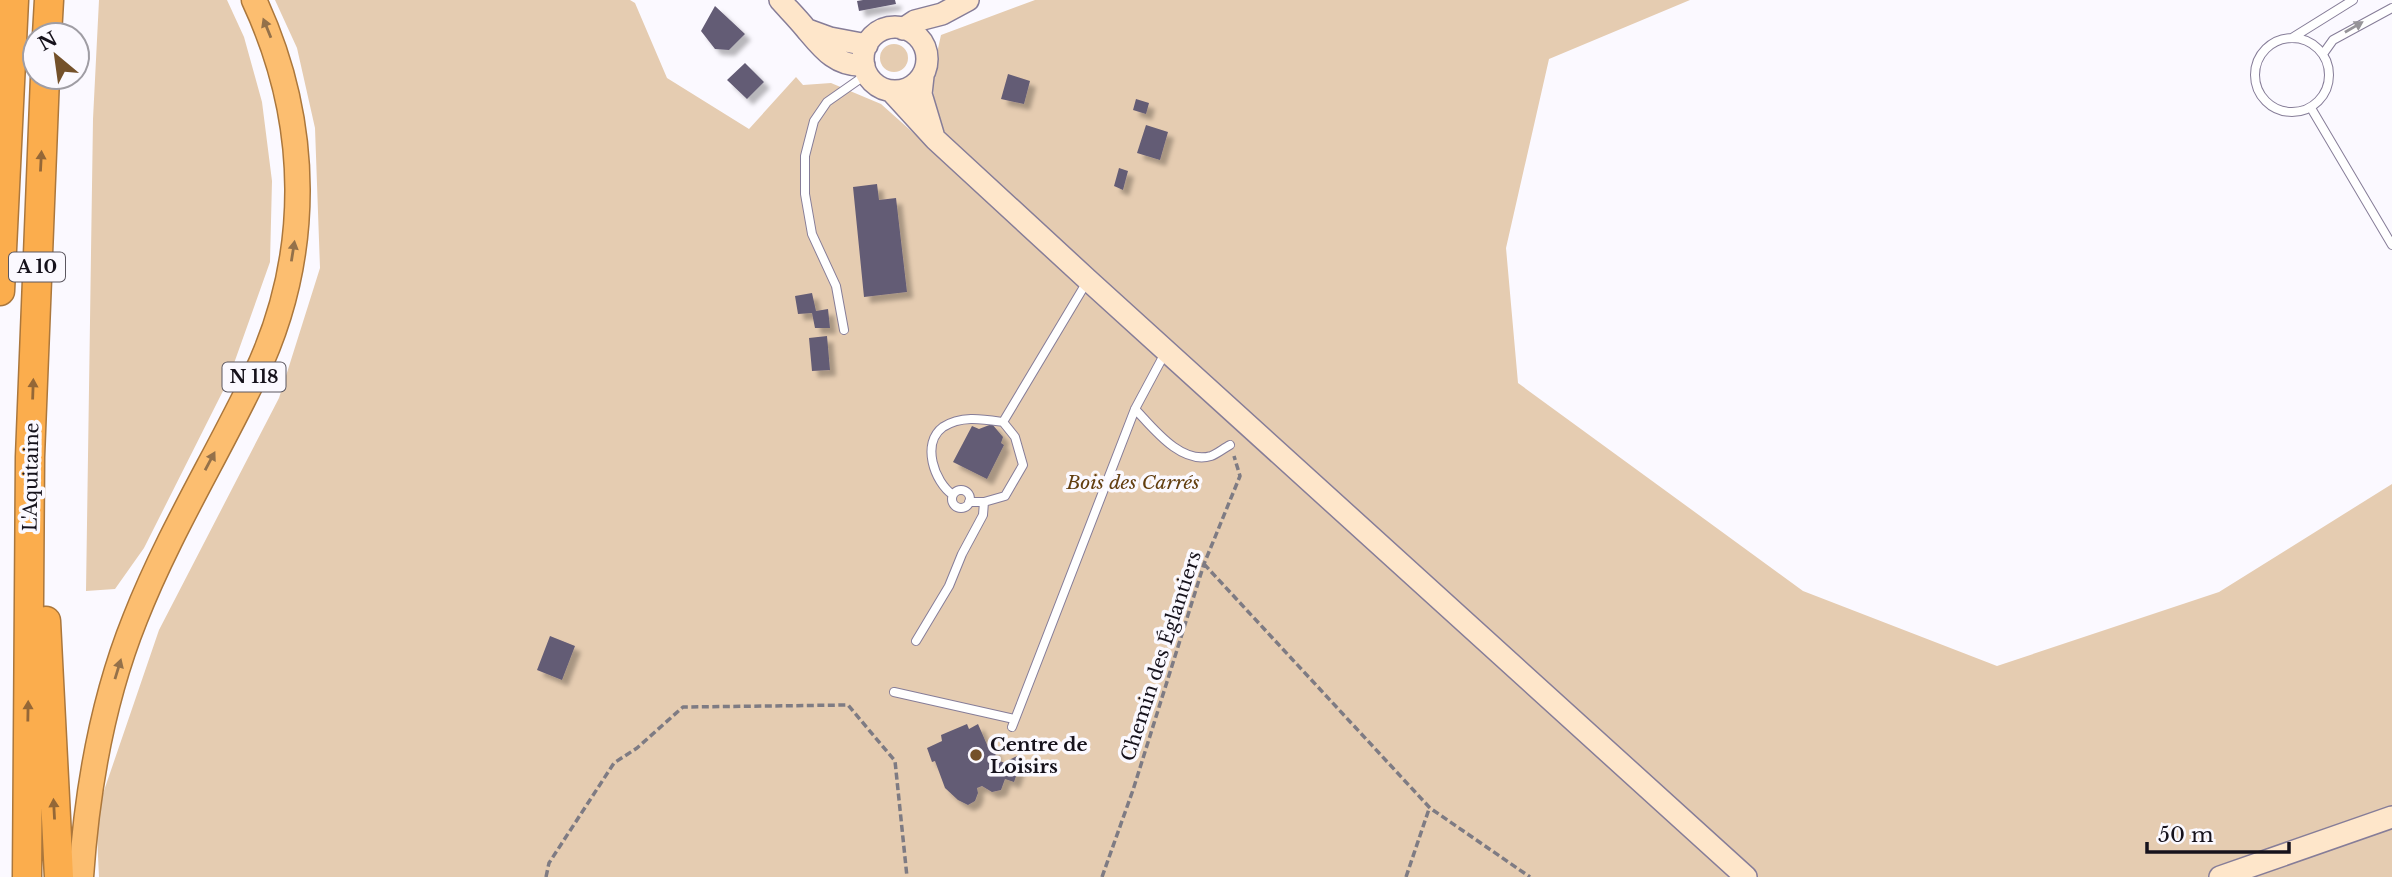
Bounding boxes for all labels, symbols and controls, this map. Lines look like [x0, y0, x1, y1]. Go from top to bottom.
one-way arrow [261, 17, 272, 38]
north arrow [21, 21, 91, 91]
one-way arrow [2345, 21, 2364, 34]
text: N [35, 27, 62, 56]
one-way arrow [36, 150, 47, 172]
one-way arrow [288, 240, 299, 262]
road number: A 10 [9, 253, 65, 282]
road number: N 118 [222, 362, 286, 391]
one-way arrow [27, 377, 38, 399]
street label: L'Aquitaine [19, 422, 43, 532]
one-way arrow [204, 451, 215, 471]
park label: Bois des Carrés [1065, 471, 1200, 494]
street label: Chemin des Églantiers [1116, 548, 1206, 764]
one-way arrow [114, 658, 124, 679]
one-way arrow [22, 700, 33, 722]
place label: Centre de Loisirs [990, 733, 1088, 778]
marker: Centre de Loisirs [968, 747, 984, 763]
one-way arrow [48, 798, 59, 820]
scale bar [2147, 810, 2289, 854]
text: 50 m [2158, 822, 2214, 848]

